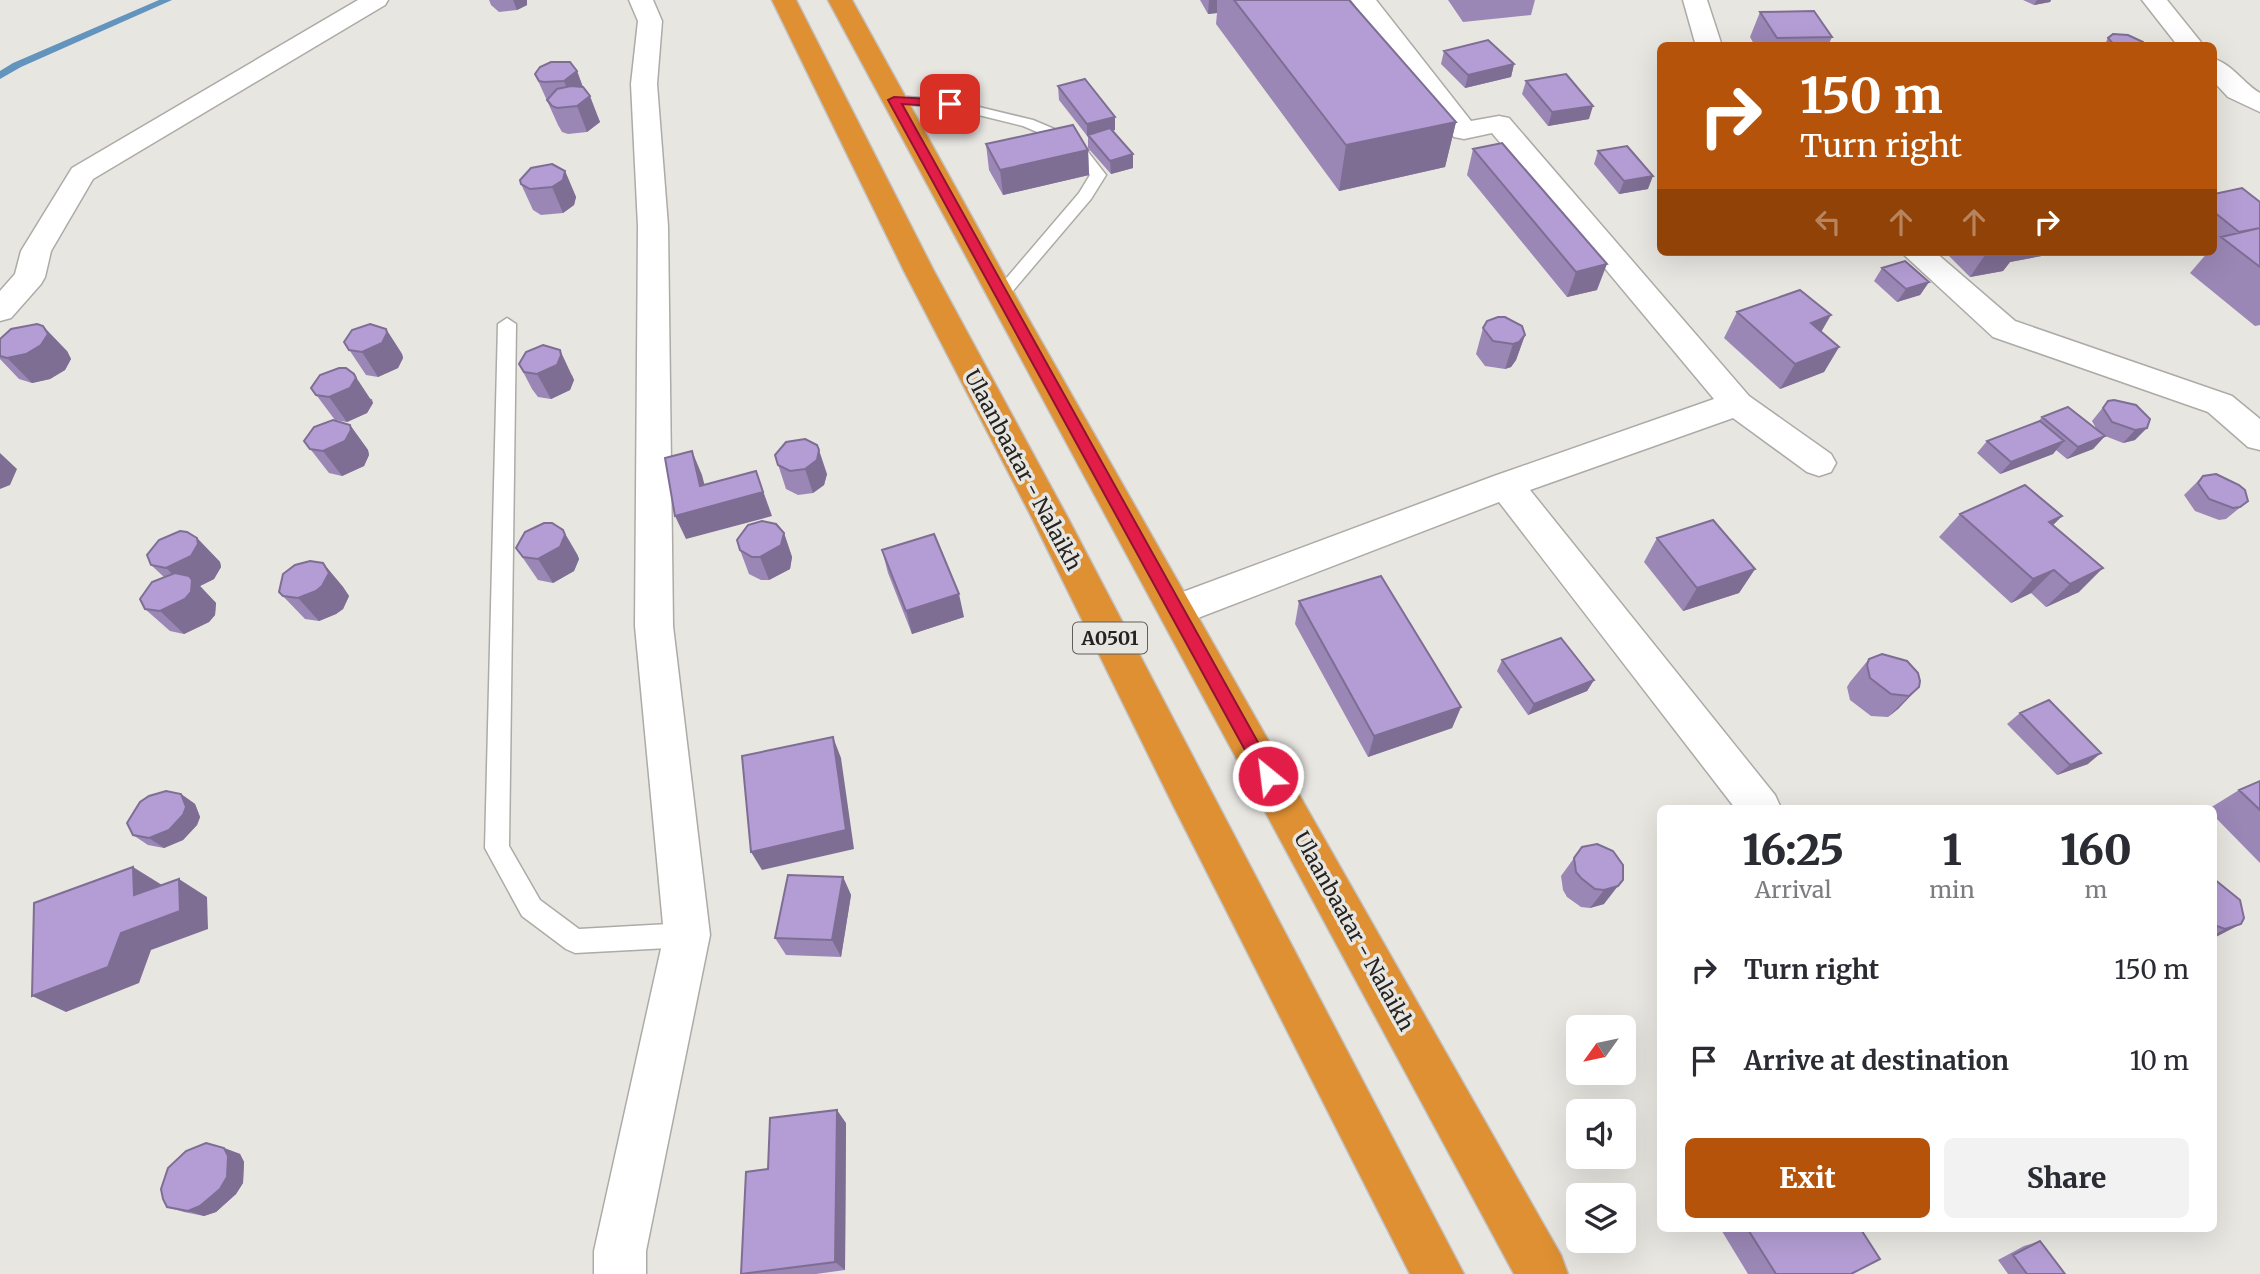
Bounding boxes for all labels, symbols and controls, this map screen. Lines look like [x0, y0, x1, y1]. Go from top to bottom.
text: 150 m [1800, 65, 1943, 126]
icon: right [1685, 70, 1776, 161]
pin [920, 74, 980, 134]
icon: arrive [931, 85, 969, 123]
text: Turn right [1800, 126, 1962, 166]
icon: left [1809, 203, 1847, 241]
icon: ahead [1882, 203, 1920, 241]
icon: ahead [1955, 203, 1993, 241]
icon: right [2028, 203, 2066, 241]
street label: Ulaanbaatar - Nalaikh [959, 365, 1088, 575]
road number: A0501 [1073, 622, 1147, 653]
position arrow [1231, 739, 1305, 813]
text: 16:25 [1742, 824, 1844, 876]
text: 1 [1942, 824, 1962, 876]
text: 160 [2060, 824, 2132, 876]
street label: Ulaanbaatar - Nalaikh [1288, 827, 1420, 1036]
text: Arrival [1755, 875, 1832, 904]
text: min [1929, 875, 1975, 904]
text: m [2084, 875, 2107, 904]
icon: right [1685, 951, 1723, 989]
text: Turn right [1744, 953, 1879, 986]
text: 150 m [2115, 953, 2189, 986]
north arrow [1566, 1015, 1636, 1085]
map controls [1566, 1015, 1636, 1253]
icon: arrive [1685, 1042, 1723, 1080]
text: Arrive at destination [1744, 1044, 2009, 1077]
text: 10 m [2130, 1044, 2189, 1077]
button: sound [1566, 1099, 1636, 1169]
button: Exit [1685, 1138, 1930, 1218]
button: Share [1944, 1138, 2189, 1218]
button: layers [1566, 1183, 1636, 1253]

